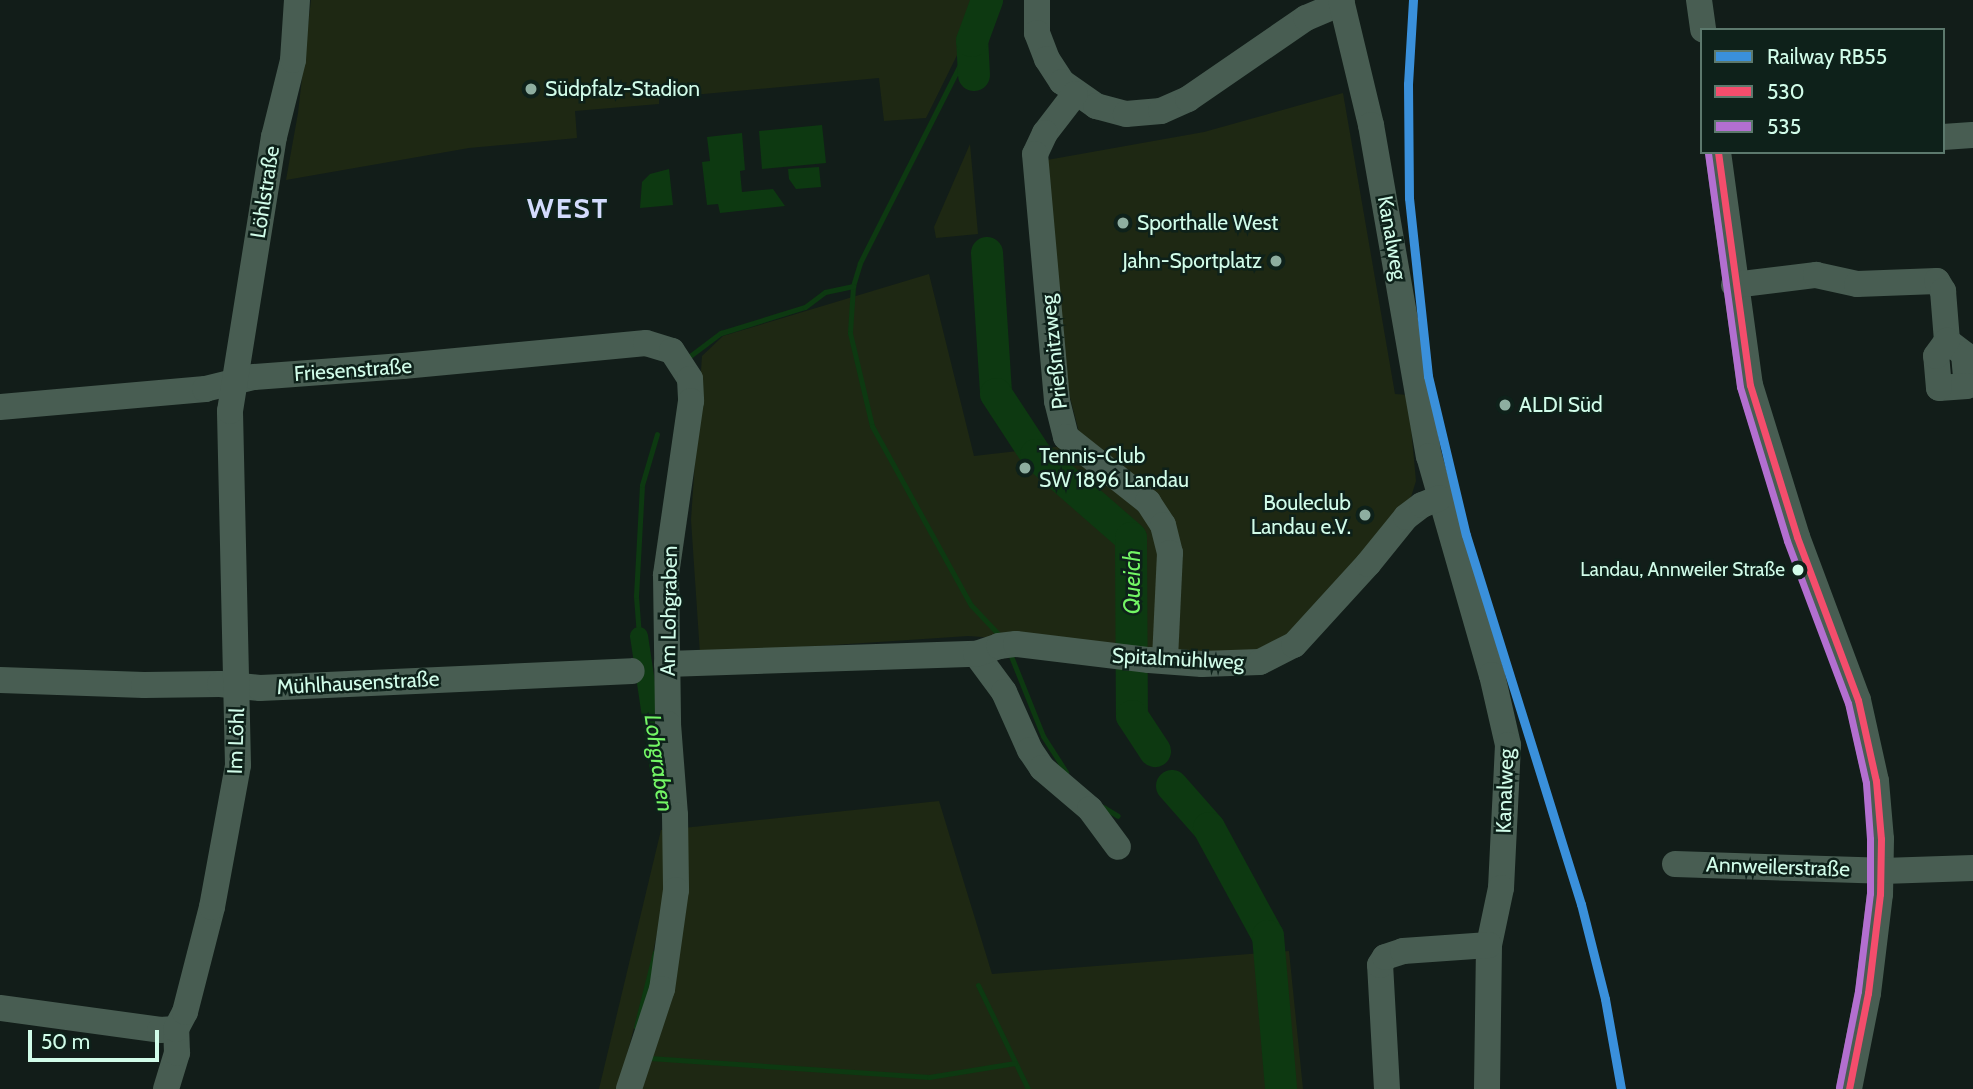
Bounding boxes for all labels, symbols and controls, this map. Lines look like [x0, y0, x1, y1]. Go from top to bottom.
legend [1700, 28, 1945, 154]
text: Railway RB55 [1767, 44, 1887, 69]
place label: Südpfalz-Stadion [545, 76, 700, 102]
text: 530 [1767, 79, 1804, 104]
marker: Südpfalz-Stadion [523, 81, 539, 97]
text: 535 [1767, 114, 1801, 139]
street label: Löhlstraße [245, 144, 285, 240]
district label: WEST [527, 191, 609, 225]
street label: Kanalweg [1372, 194, 1412, 282]
place label: Sporthalle West [1137, 210, 1278, 236]
marker: Sporthalle West [1115, 215, 1131, 231]
place label: Jahn-Sportplatz [1122, 248, 1262, 274]
marker: Jahn-Sportplatz [1268, 253, 1284, 269]
street label: Prießnitzweg [1035, 293, 1073, 411]
street label: Friesenstraße [293, 353, 413, 387]
place label: ALDI Süd [1519, 392, 1603, 418]
marker: ALDI Süd [1497, 397, 1513, 413]
place label: Tennis-Club SW 1896 Landau [1039, 443, 1189, 493]
marker: Tennis-Club SW 1896 Landau [1017, 460, 1033, 476]
place label: Bouleclub Landau e.V. [1251, 490, 1351, 540]
marker: Bouleclub Landau e.V. [1357, 507, 1373, 523]
street label: Am Lohgraben [655, 546, 683, 676]
water label: Queich [1118, 550, 1146, 614]
place label: Landau, Annweiler Straße [1580, 559, 1785, 581]
marker: Landau, Annweiler Straße [1791, 563, 1805, 577]
street label: Spitalmühlweg [1111, 643, 1245, 675]
street label: Mühlhausenstraße [276, 666, 440, 700]
street label: Im Löhl [222, 707, 250, 775]
water label: Lohgraben [639, 713, 679, 813]
street label: Kanalweg [1491, 748, 1519, 834]
street label: Annweilerstraße [1706, 852, 1850, 882]
scale bar [32, 1016, 163, 1060]
text: 50 m [41, 1029, 90, 1054]

